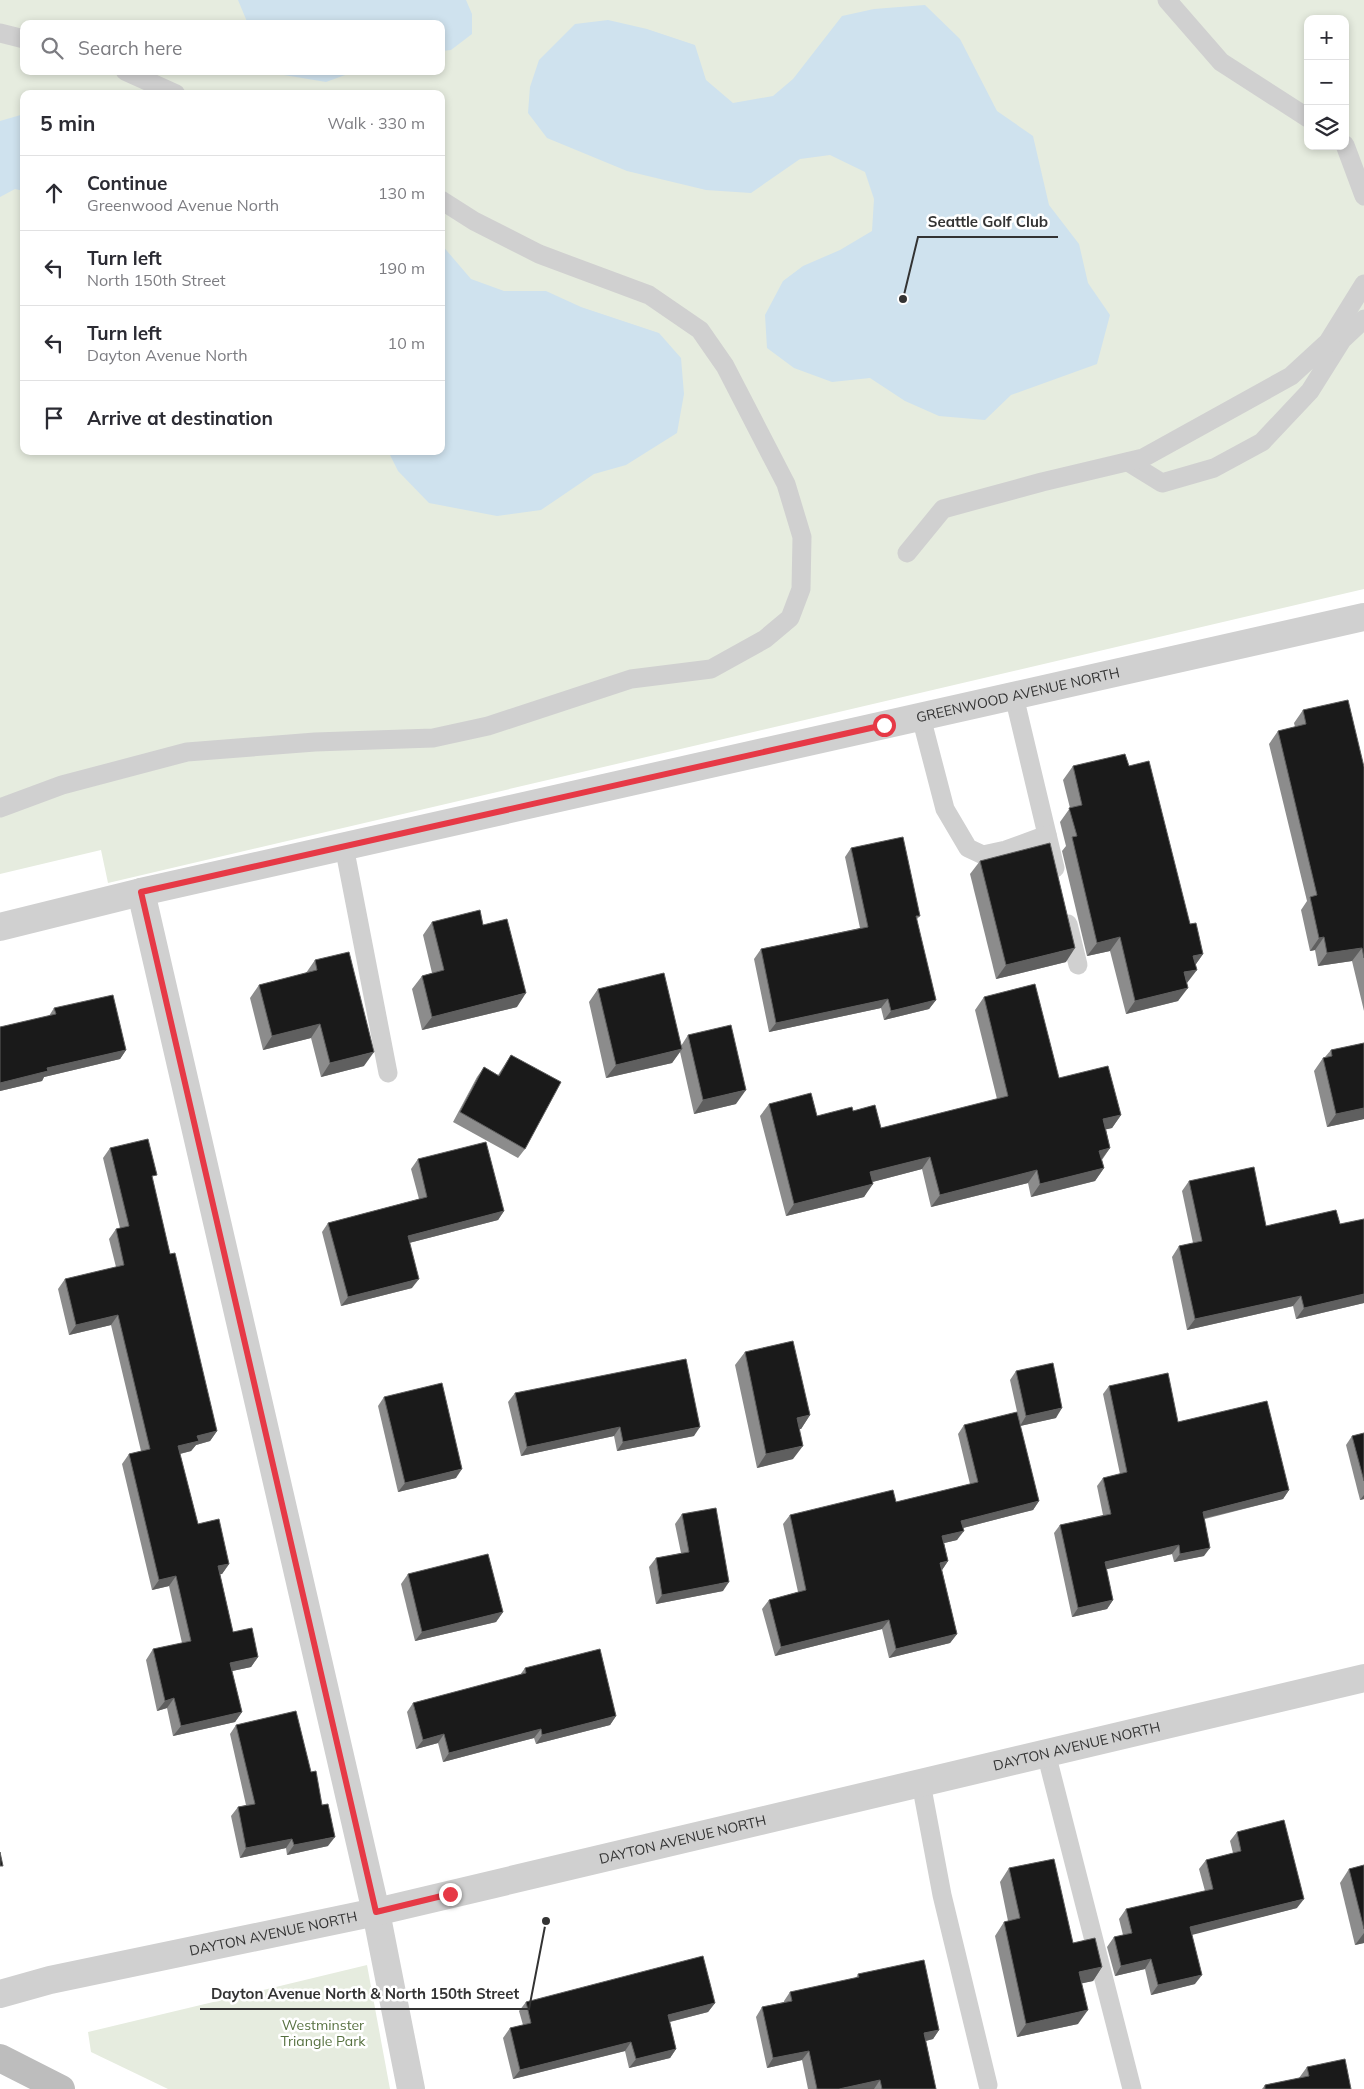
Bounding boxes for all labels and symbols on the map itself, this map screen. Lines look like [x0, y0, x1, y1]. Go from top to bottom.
callout: Seattle Golf Club [918, 207, 1058, 237]
text: Seattle Golf Club [928, 212, 1048, 231]
street label: GREENWOOD AVENUE NORTH [914, 663, 1121, 726]
route start [873, 714, 896, 737]
street label: DAYTON AVENUE NORTH [991, 1718, 1162, 1775]
street label: DAYTON AVENUE NORTH [597, 1811, 768, 1868]
route end [439, 1883, 462, 1906]
street label: DAYTON AVENUE NORTH [188, 1907, 359, 1960]
callout: Dayton Avenue North & North 150th Street [200, 1979, 529, 2009]
text: Dayton Avenue North & North 150th Street [211, 1984, 519, 2003]
park label: Westminster Triangle Park [281, 2016, 366, 2050]

